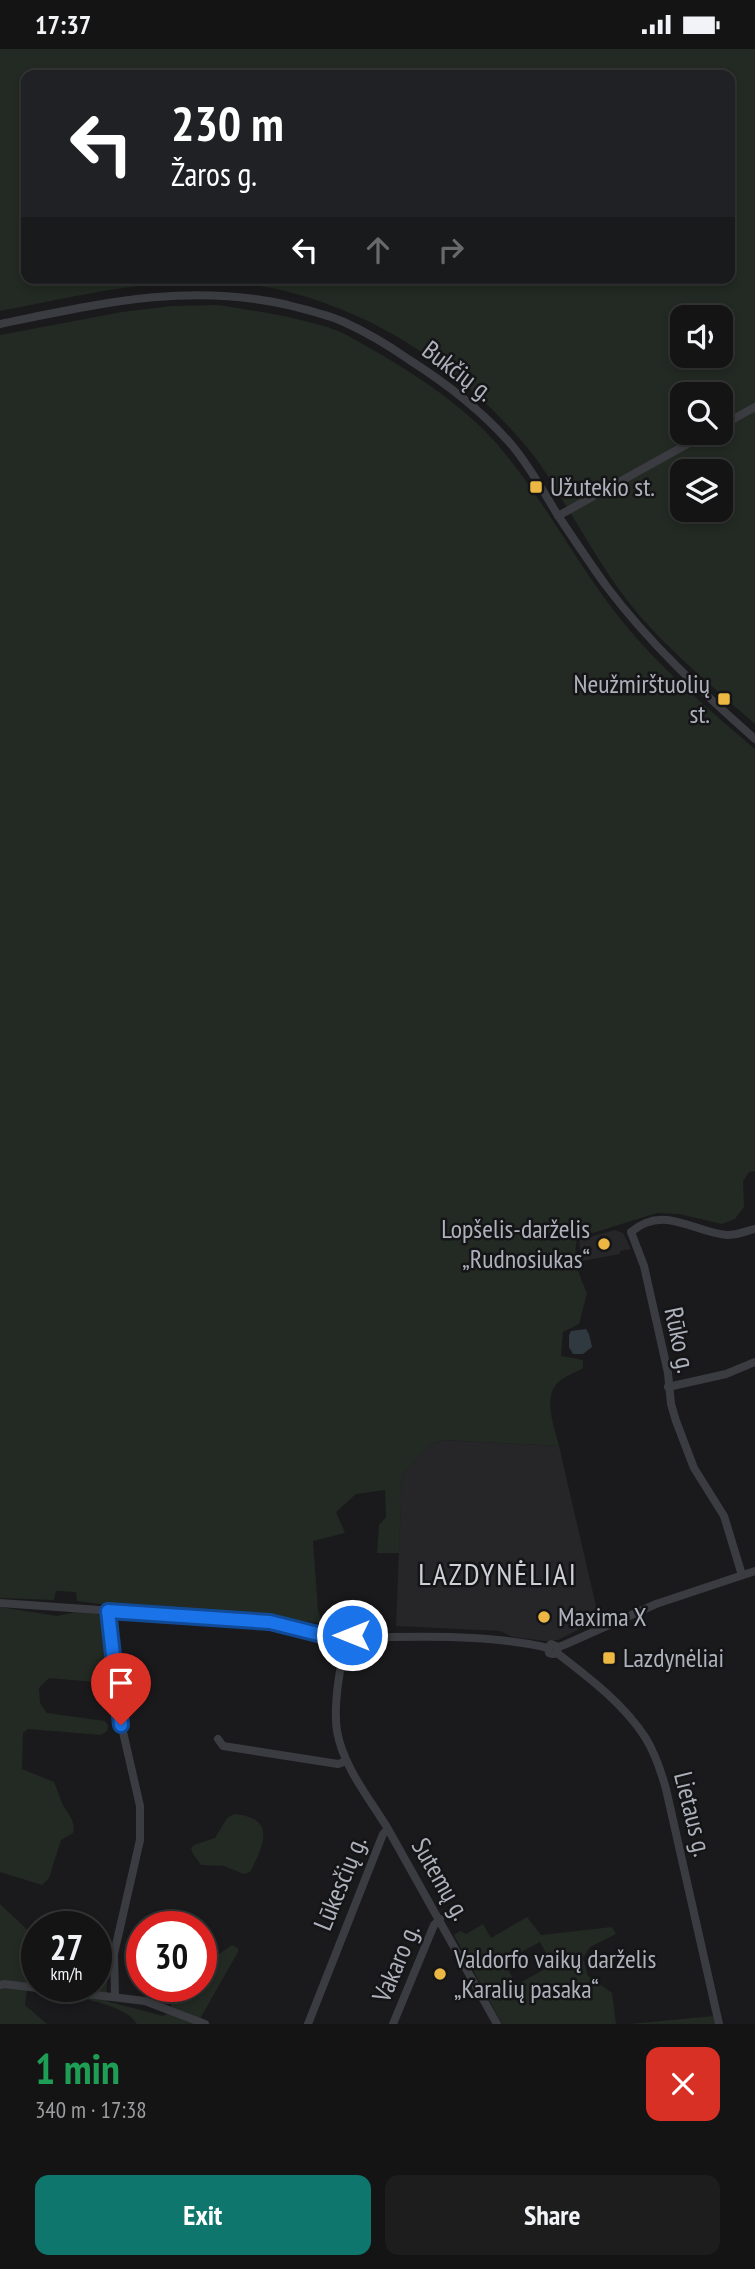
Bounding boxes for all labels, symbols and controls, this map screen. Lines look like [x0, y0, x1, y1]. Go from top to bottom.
text: 17:37 [35, 8, 91, 41]
text: 230 m [171, 91, 284, 155]
icon: left [56, 98, 147, 189]
text: Žaros g. [171, 153, 257, 195]
icon: left [286, 231, 324, 269]
icon: ahead [359, 231, 397, 269]
icon: right [432, 231, 470, 269]
map controls [670, 305, 733, 522]
button: sound [670, 305, 733, 368]
street label: Bukčių g. [416, 333, 501, 408]
button: search [670, 382, 733, 445]
button: layers [670, 459, 733, 522]
place label: Užutekio st. [550, 470, 655, 503]
marker: Užutekio st. [528, 479, 544, 495]
place label: Neužmirštuolių st. [573, 667, 710, 730]
marker: Neužmirštuolių st. [716, 691, 732, 707]
place label: Lopšelis-darželis „Rudnosiukas“ [441, 1212, 590, 1275]
marker: Lopšelis-darželis „Rudnosiukas“ [596, 1236, 612, 1252]
street label: Rūko g. [657, 1304, 704, 1376]
district label: LAZDYNĖLIAI [418, 1554, 578, 1593]
position arrow [315, 1598, 389, 1672]
place label: Maxima X [558, 1600, 647, 1633]
marker: Maxima X [536, 1609, 552, 1625]
place label: Lazdynėliai [623, 1641, 724, 1674]
marker: Lazdynėliai [601, 1650, 617, 1666]
pin [91, 1653, 151, 1725]
icon: arrive [102, 1664, 140, 1702]
street label: Lietaus g. [667, 1768, 720, 1860]
street label: Lūkesčių g. [306, 1831, 373, 1935]
street label: Sutemų g. [405, 1832, 478, 1926]
speed limit sign: 30 [126, 1911, 217, 2002]
street label: Vakaro g. [364, 1919, 427, 2008]
text: 27 [50, 1924, 83, 1970]
place label: Valdorfo vaikų darželis „Karalių pasaka“ [453, 1942, 656, 2005]
text: km/h [51, 1962, 82, 1985]
marker: Valdorfo vaikų darželis „Karalių pasaka“ [432, 1966, 448, 1982]
text: 1 min [35, 2041, 120, 2096]
button: close [646, 2047, 720, 2121]
text: 340 m · 17:38 [35, 2095, 147, 2124]
button: Exit [35, 2175, 371, 2255]
button: Share [385, 2175, 720, 2255]

